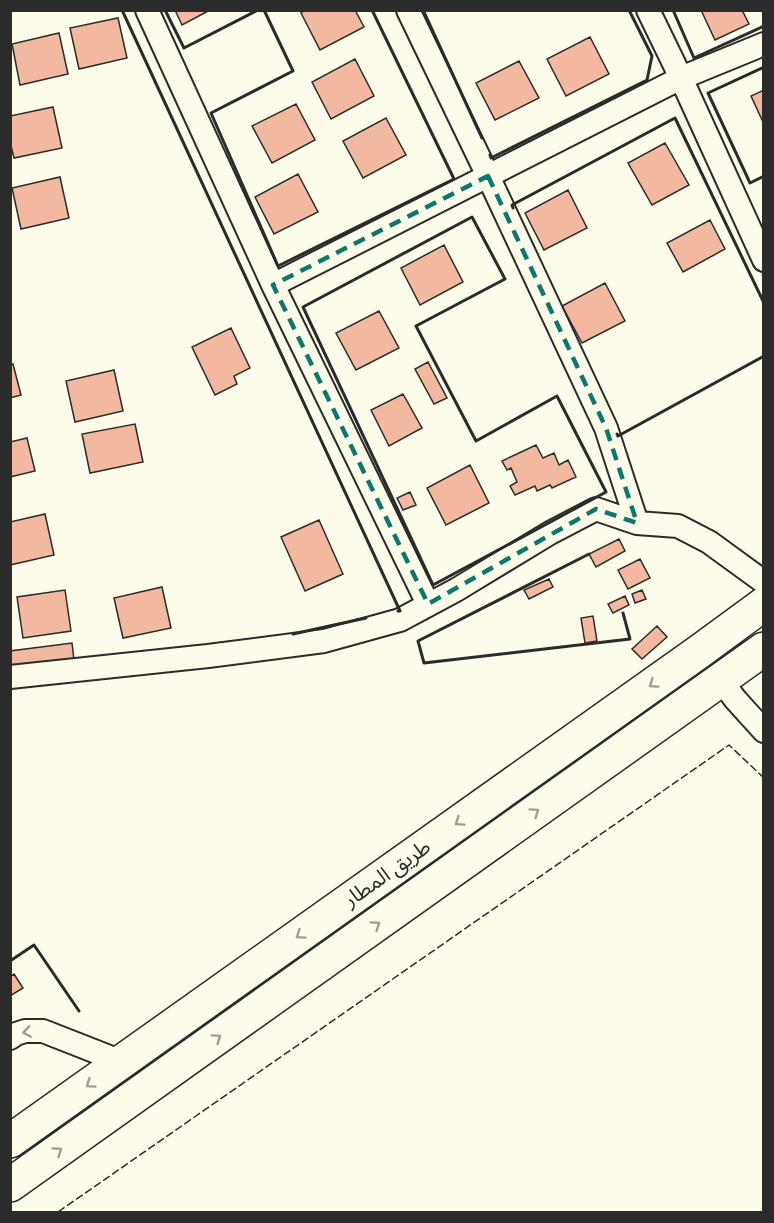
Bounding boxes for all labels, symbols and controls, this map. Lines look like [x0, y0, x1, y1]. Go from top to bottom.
one-way arrow [648, 677, 659, 688]
one-way arrow [528, 808, 539, 819]
one-way arrow [455, 815, 466, 826]
street label: طريق المطار [337, 833, 436, 913]
one-way arrow [369, 921, 380, 932]
one-way arrow [296, 928, 307, 939]
one-way arrow [22, 1026, 32, 1038]
one-way arrow [210, 1034, 221, 1045]
one-way arrow [86, 1077, 97, 1088]
one-way arrow [52, 1147, 63, 1158]

